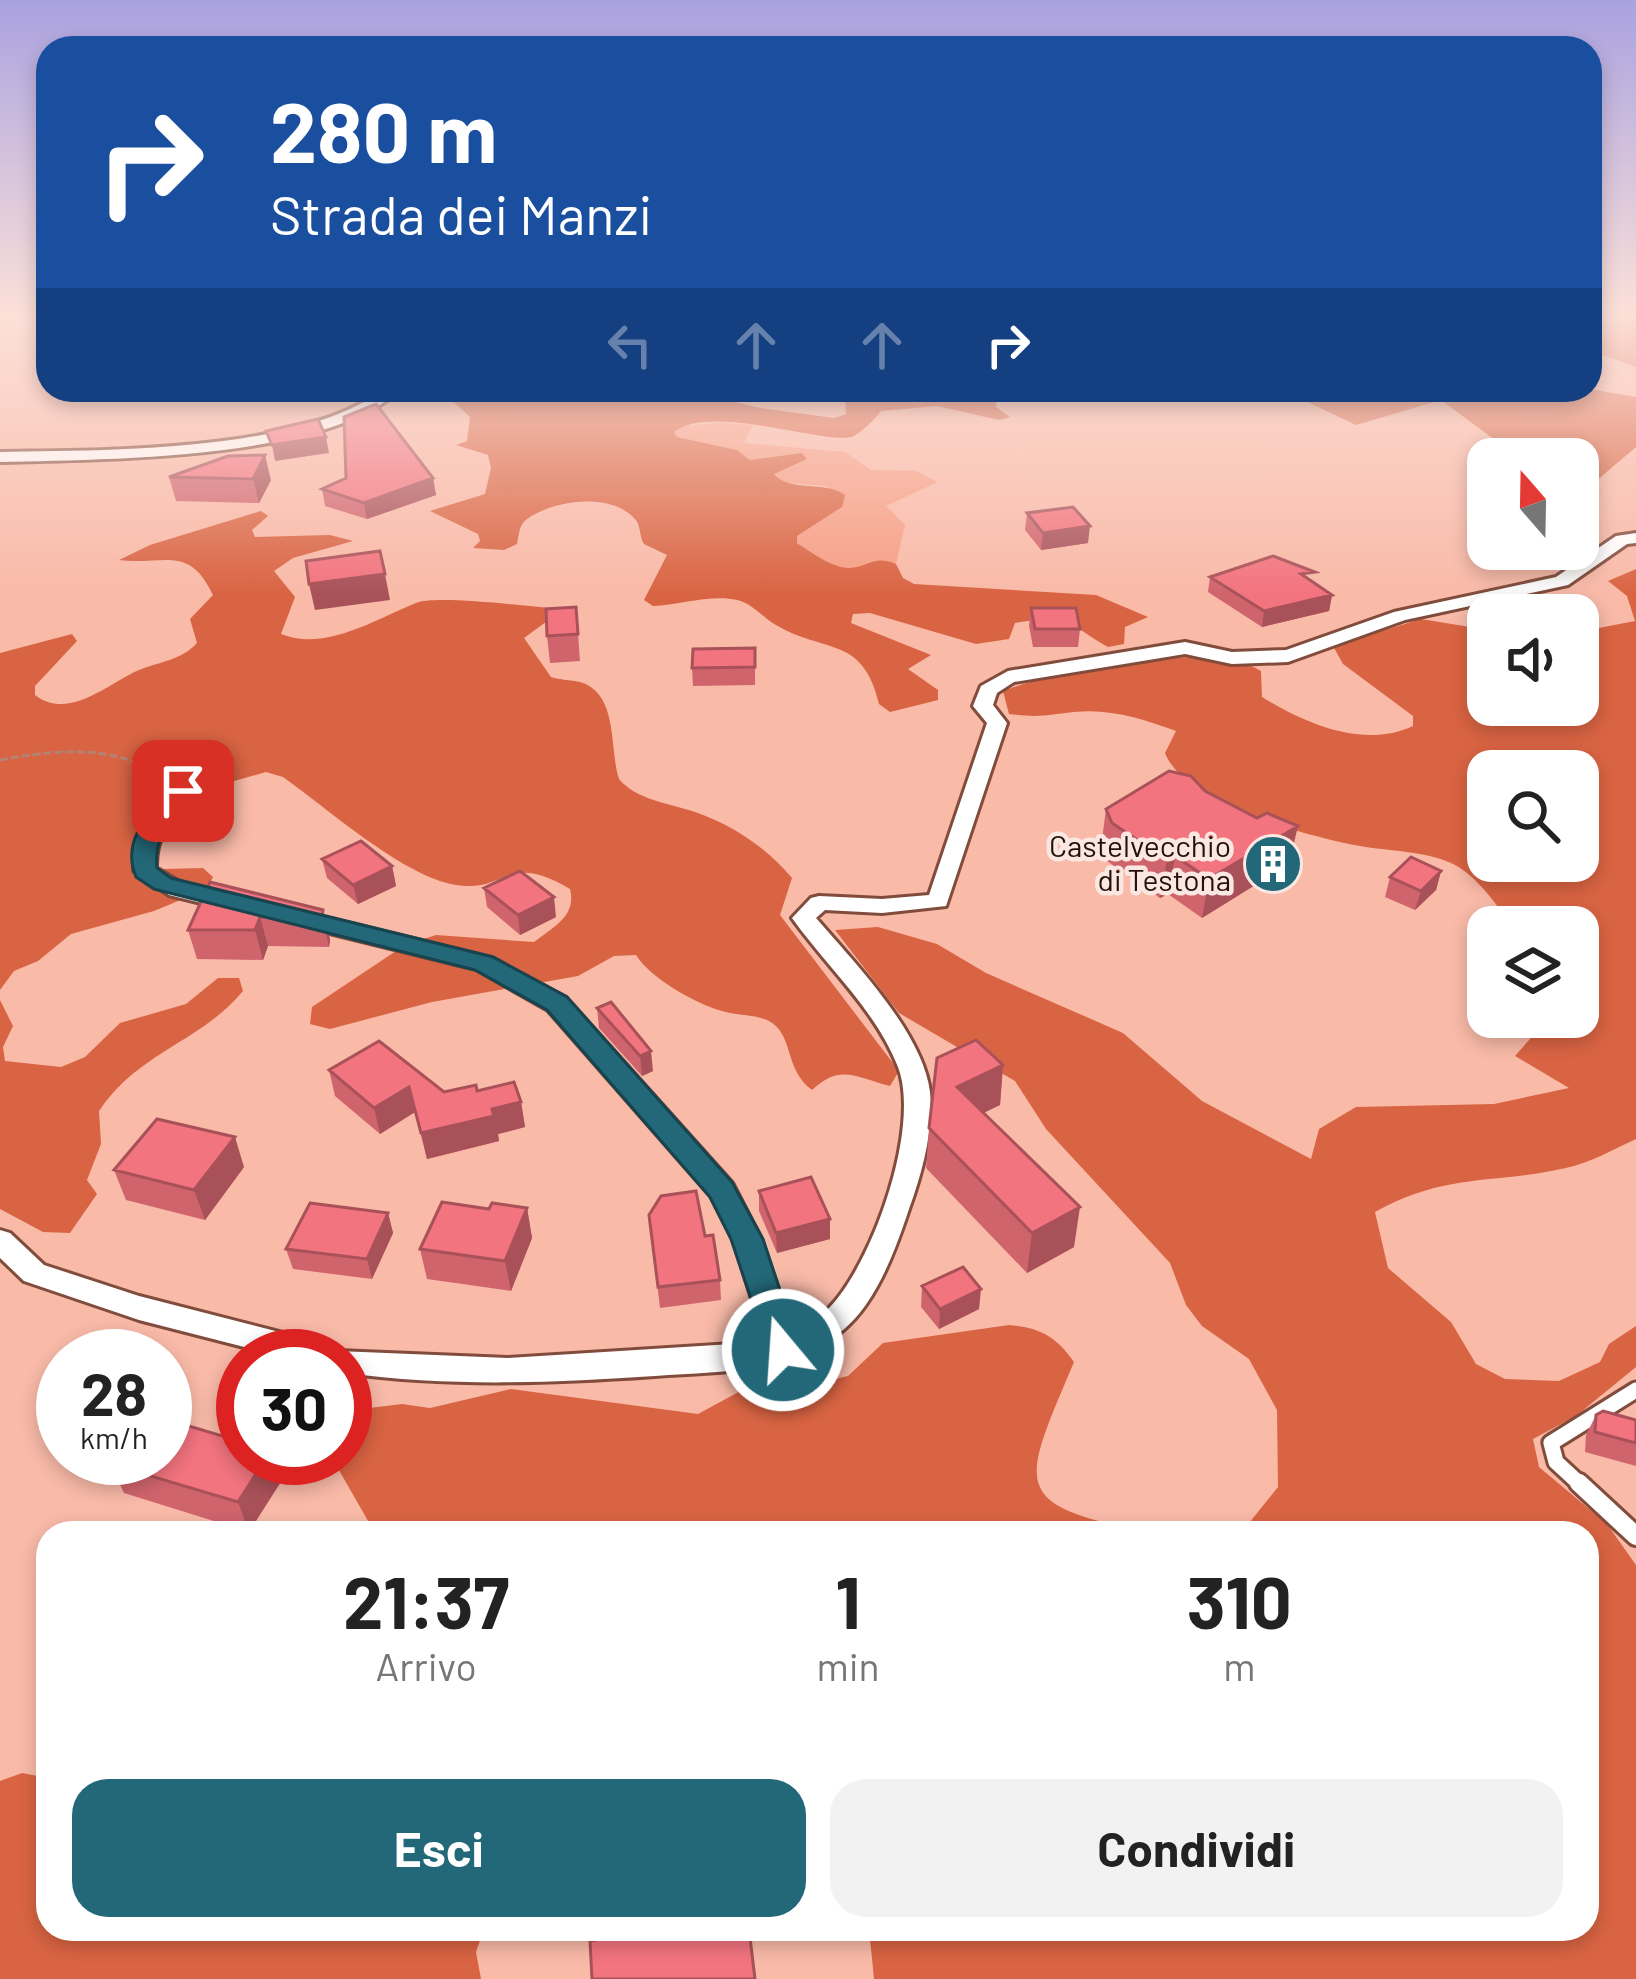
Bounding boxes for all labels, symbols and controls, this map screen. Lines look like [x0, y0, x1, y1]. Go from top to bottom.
text: 280 m [270, 79, 497, 180]
icon: right [72, 84, 228, 240]
text: Strada dei Manzi [270, 181, 652, 246]
icon: left [597, 312, 663, 378]
icon: ahead [723, 312, 789, 378]
icon: ahead [849, 312, 915, 378]
icon: right [975, 312, 1041, 378]
north arrow [1467, 438, 1599, 570]
map controls [1467, 438, 1599, 1038]
button: sound [1467, 594, 1599, 726]
pin [132, 740, 234, 842]
button: search [1467, 750, 1599, 882]
icon: arrive [150, 758, 216, 824]
place label: Castelvecchio di Testona [1049, 827, 1231, 897]
building icon: Castelvecchio di Testona [1242, 833, 1304, 895]
button: layers [1467, 906, 1599, 1038]
position arrow [720, 1287, 846, 1413]
speed limit sign: 30 [216, 1329, 372, 1485]
text: 28 [81, 1356, 147, 1428]
text: km/h [80, 1419, 148, 1455]
text: 21:37 [343, 1557, 509, 1643]
text: 1 [835, 1557, 861, 1643]
text: 310 [1187, 1557, 1292, 1643]
text: Arrivo [376, 1642, 477, 1689]
text: min [816, 1642, 880, 1689]
text: m [1223, 1642, 1255, 1689]
button: Esci [72, 1779, 806, 1917]
button: Condividi [830, 1779, 1563, 1917]

